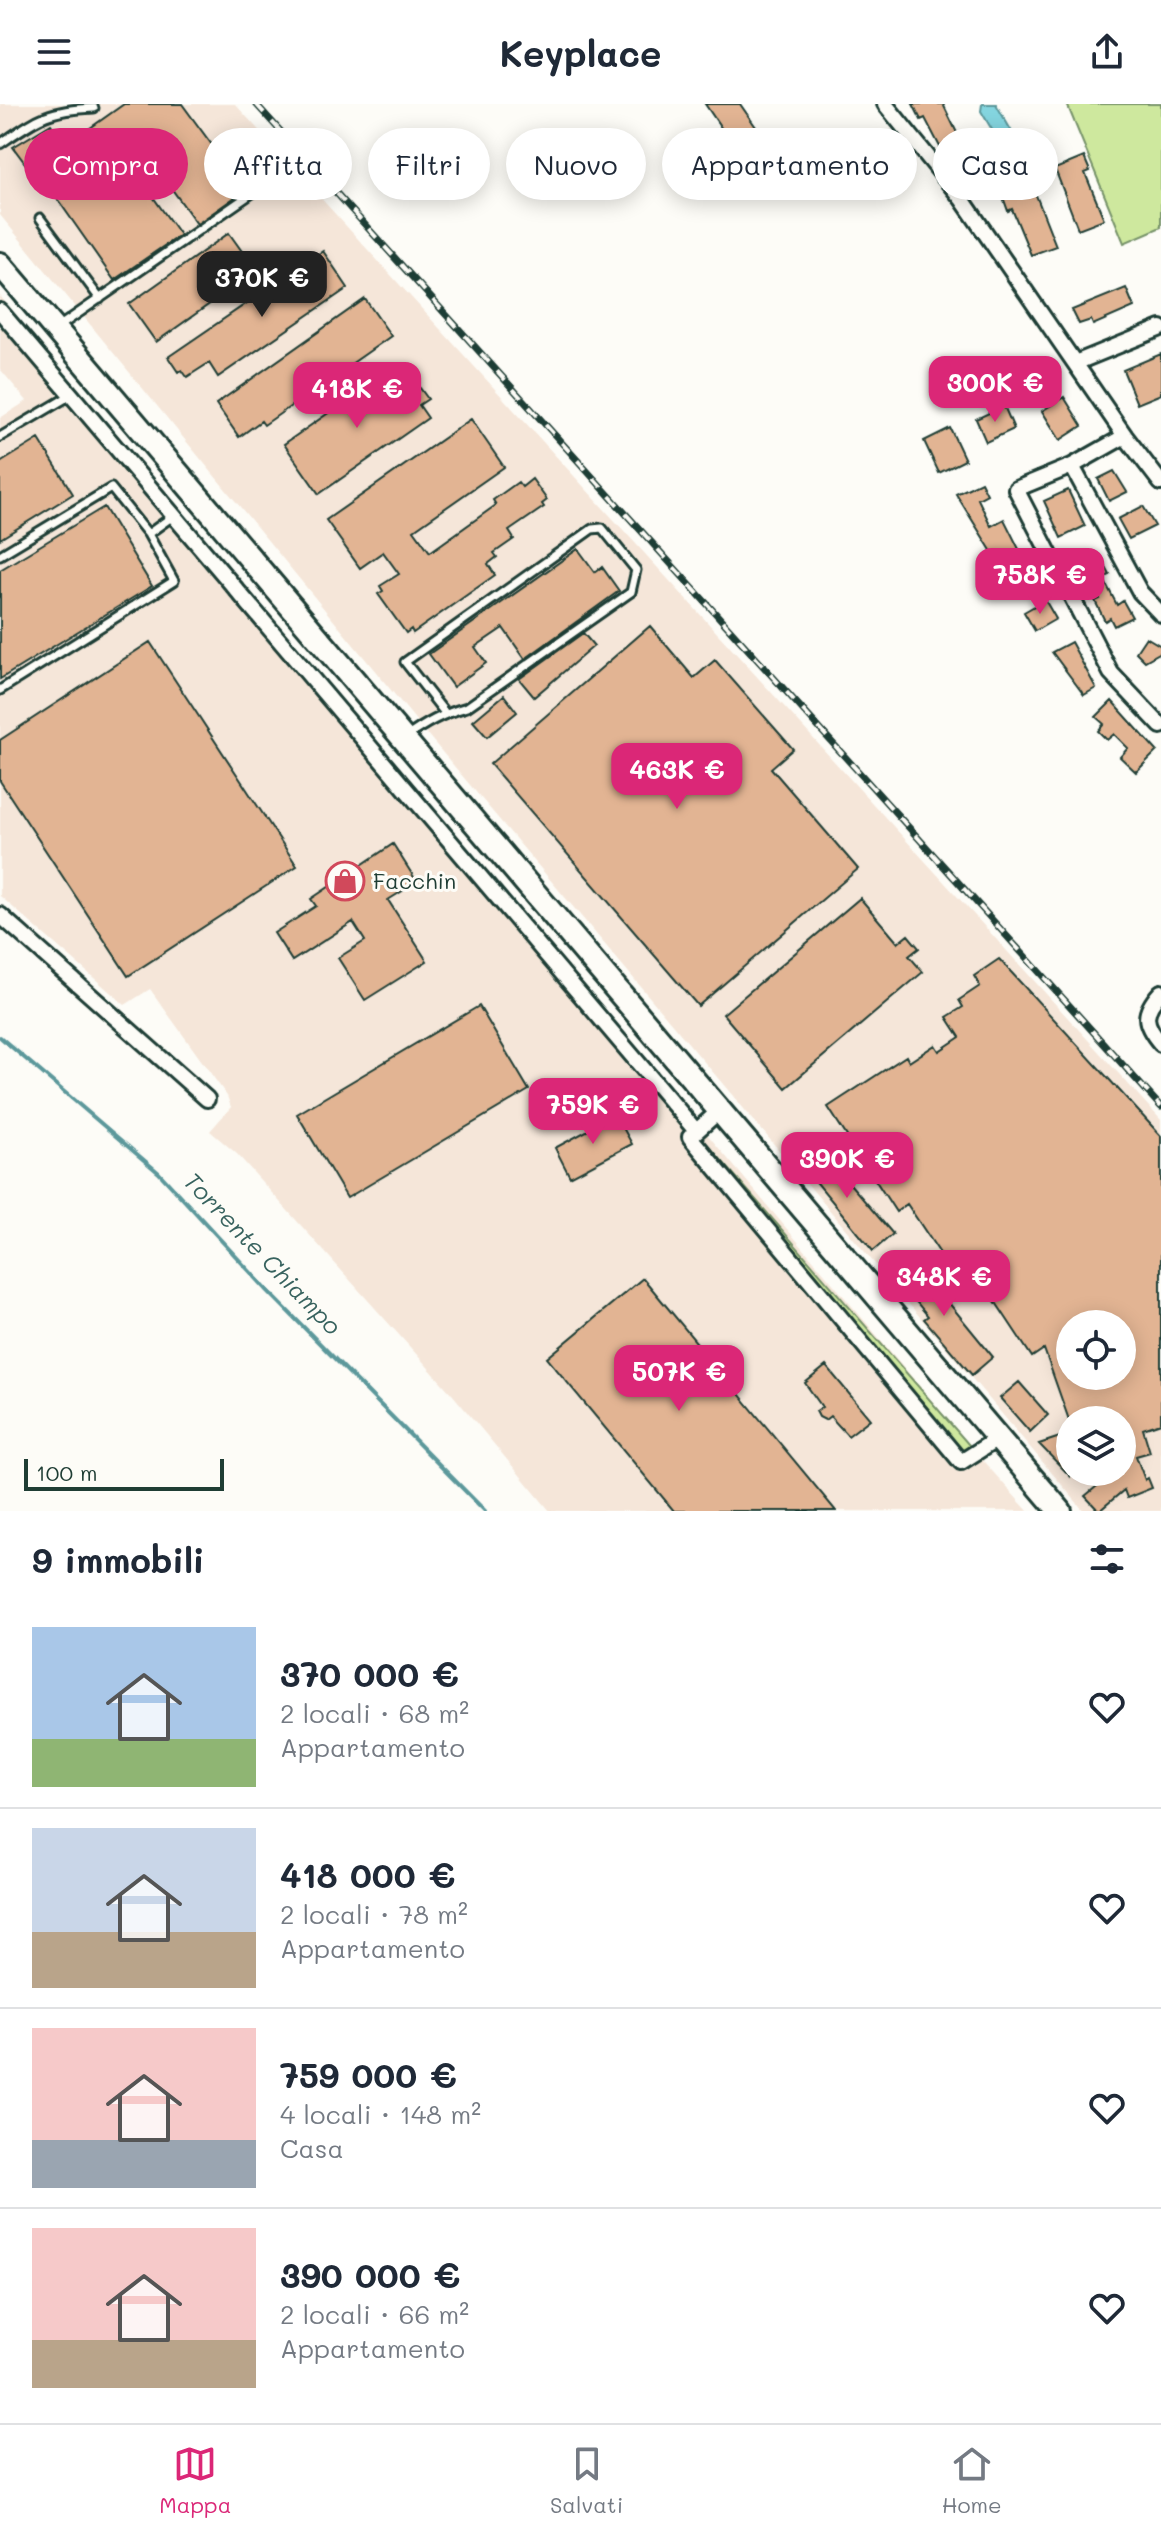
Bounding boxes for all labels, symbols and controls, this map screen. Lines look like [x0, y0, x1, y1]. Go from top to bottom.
text: Keyplace [499, 29, 662, 76]
icon: menu [32, 30, 76, 74]
icon: share [1085, 30, 1129, 74]
chip: Compra [24, 128, 188, 200]
chip: Affitta [204, 128, 352, 200]
chip: Filtri [368, 128, 490, 200]
chip: Nuovo [506, 128, 646, 200]
chip: Appartamento [662, 128, 917, 200]
chip: Casa [933, 128, 1058, 200]
pin: 370K € [197, 251, 327, 319]
text: 370K € [215, 260, 309, 294]
pin: 300K € [930, 356, 1060, 424]
pin: 418K € [292, 362, 422, 430]
text: 300K € [947, 365, 1043, 399]
text: 418K € [311, 371, 403, 405]
pin: 758K € [975, 548, 1105, 616]
text: 758K € [993, 557, 1087, 591]
pin: 463K € [612, 743, 742, 811]
text: 463K € [629, 752, 725, 786]
shop icon: Facchin [324, 860, 366, 902]
place label: Facchin [373, 866, 456, 895]
pin: 759K € [528, 1078, 658, 1146]
text: 759K € [547, 1087, 639, 1121]
pin: 390K € [782, 1132, 912, 1200]
text: 390K € [799, 1141, 895, 1175]
water label: Torrente Chiampo [178, 1165, 349, 1341]
pin: 348K € [879, 1250, 1009, 1318]
text: 348K € [896, 1259, 992, 1293]
map controls [1056, 1310, 1136, 1486]
button: locate [1056, 1310, 1136, 1390]
pin: 507K € [614, 1345, 744, 1413]
text: 507K € [632, 1354, 726, 1388]
button: layers [1056, 1406, 1136, 1486]
scale bar [24, 1455, 224, 1491]
text: 100 m [36, 1458, 98, 1487]
text: 9 immobili [32, 1537, 205, 1582]
icon: filters [1085, 1537, 1129, 1581]
text: 370 000 € [280, 1651, 459, 1696]
icon: home [96, 1659, 192, 1755]
icon: heart [1085, 1685, 1129, 1729]
text: 2 locali · 68 m² [280, 1696, 469, 1730]
text: Appartamento [280, 1730, 465, 1764]
text: 418 000 € [280, 1852, 455, 1897]
icon: home [96, 1860, 192, 1956]
icon: heart [1085, 1886, 1129, 1930]
text: 2 locali · 78 m² [280, 1897, 468, 1931]
text: Appartamento [280, 1931, 465, 1965]
text: 759 000 € [280, 2052, 457, 2097]
icon: home [96, 2060, 192, 2156]
icon: heart [1085, 2086, 1129, 2130]
text: 4 locali · 148 m² [280, 2097, 481, 2131]
text: Casa [280, 2131, 344, 2165]
text: 390 000 € [280, 2252, 460, 2297]
icon: home [96, 2260, 192, 2356]
icon: heart [1085, 2286, 1129, 2330]
text: 2 locali · 66 m² [280, 2297, 469, 2331]
text: Appartamento [280, 2331, 465, 2365]
tab: Mappa [159, 2442, 231, 2519]
tab: Salvati [550, 2442, 623, 2519]
tab: Home [942, 2442, 1002, 2519]

